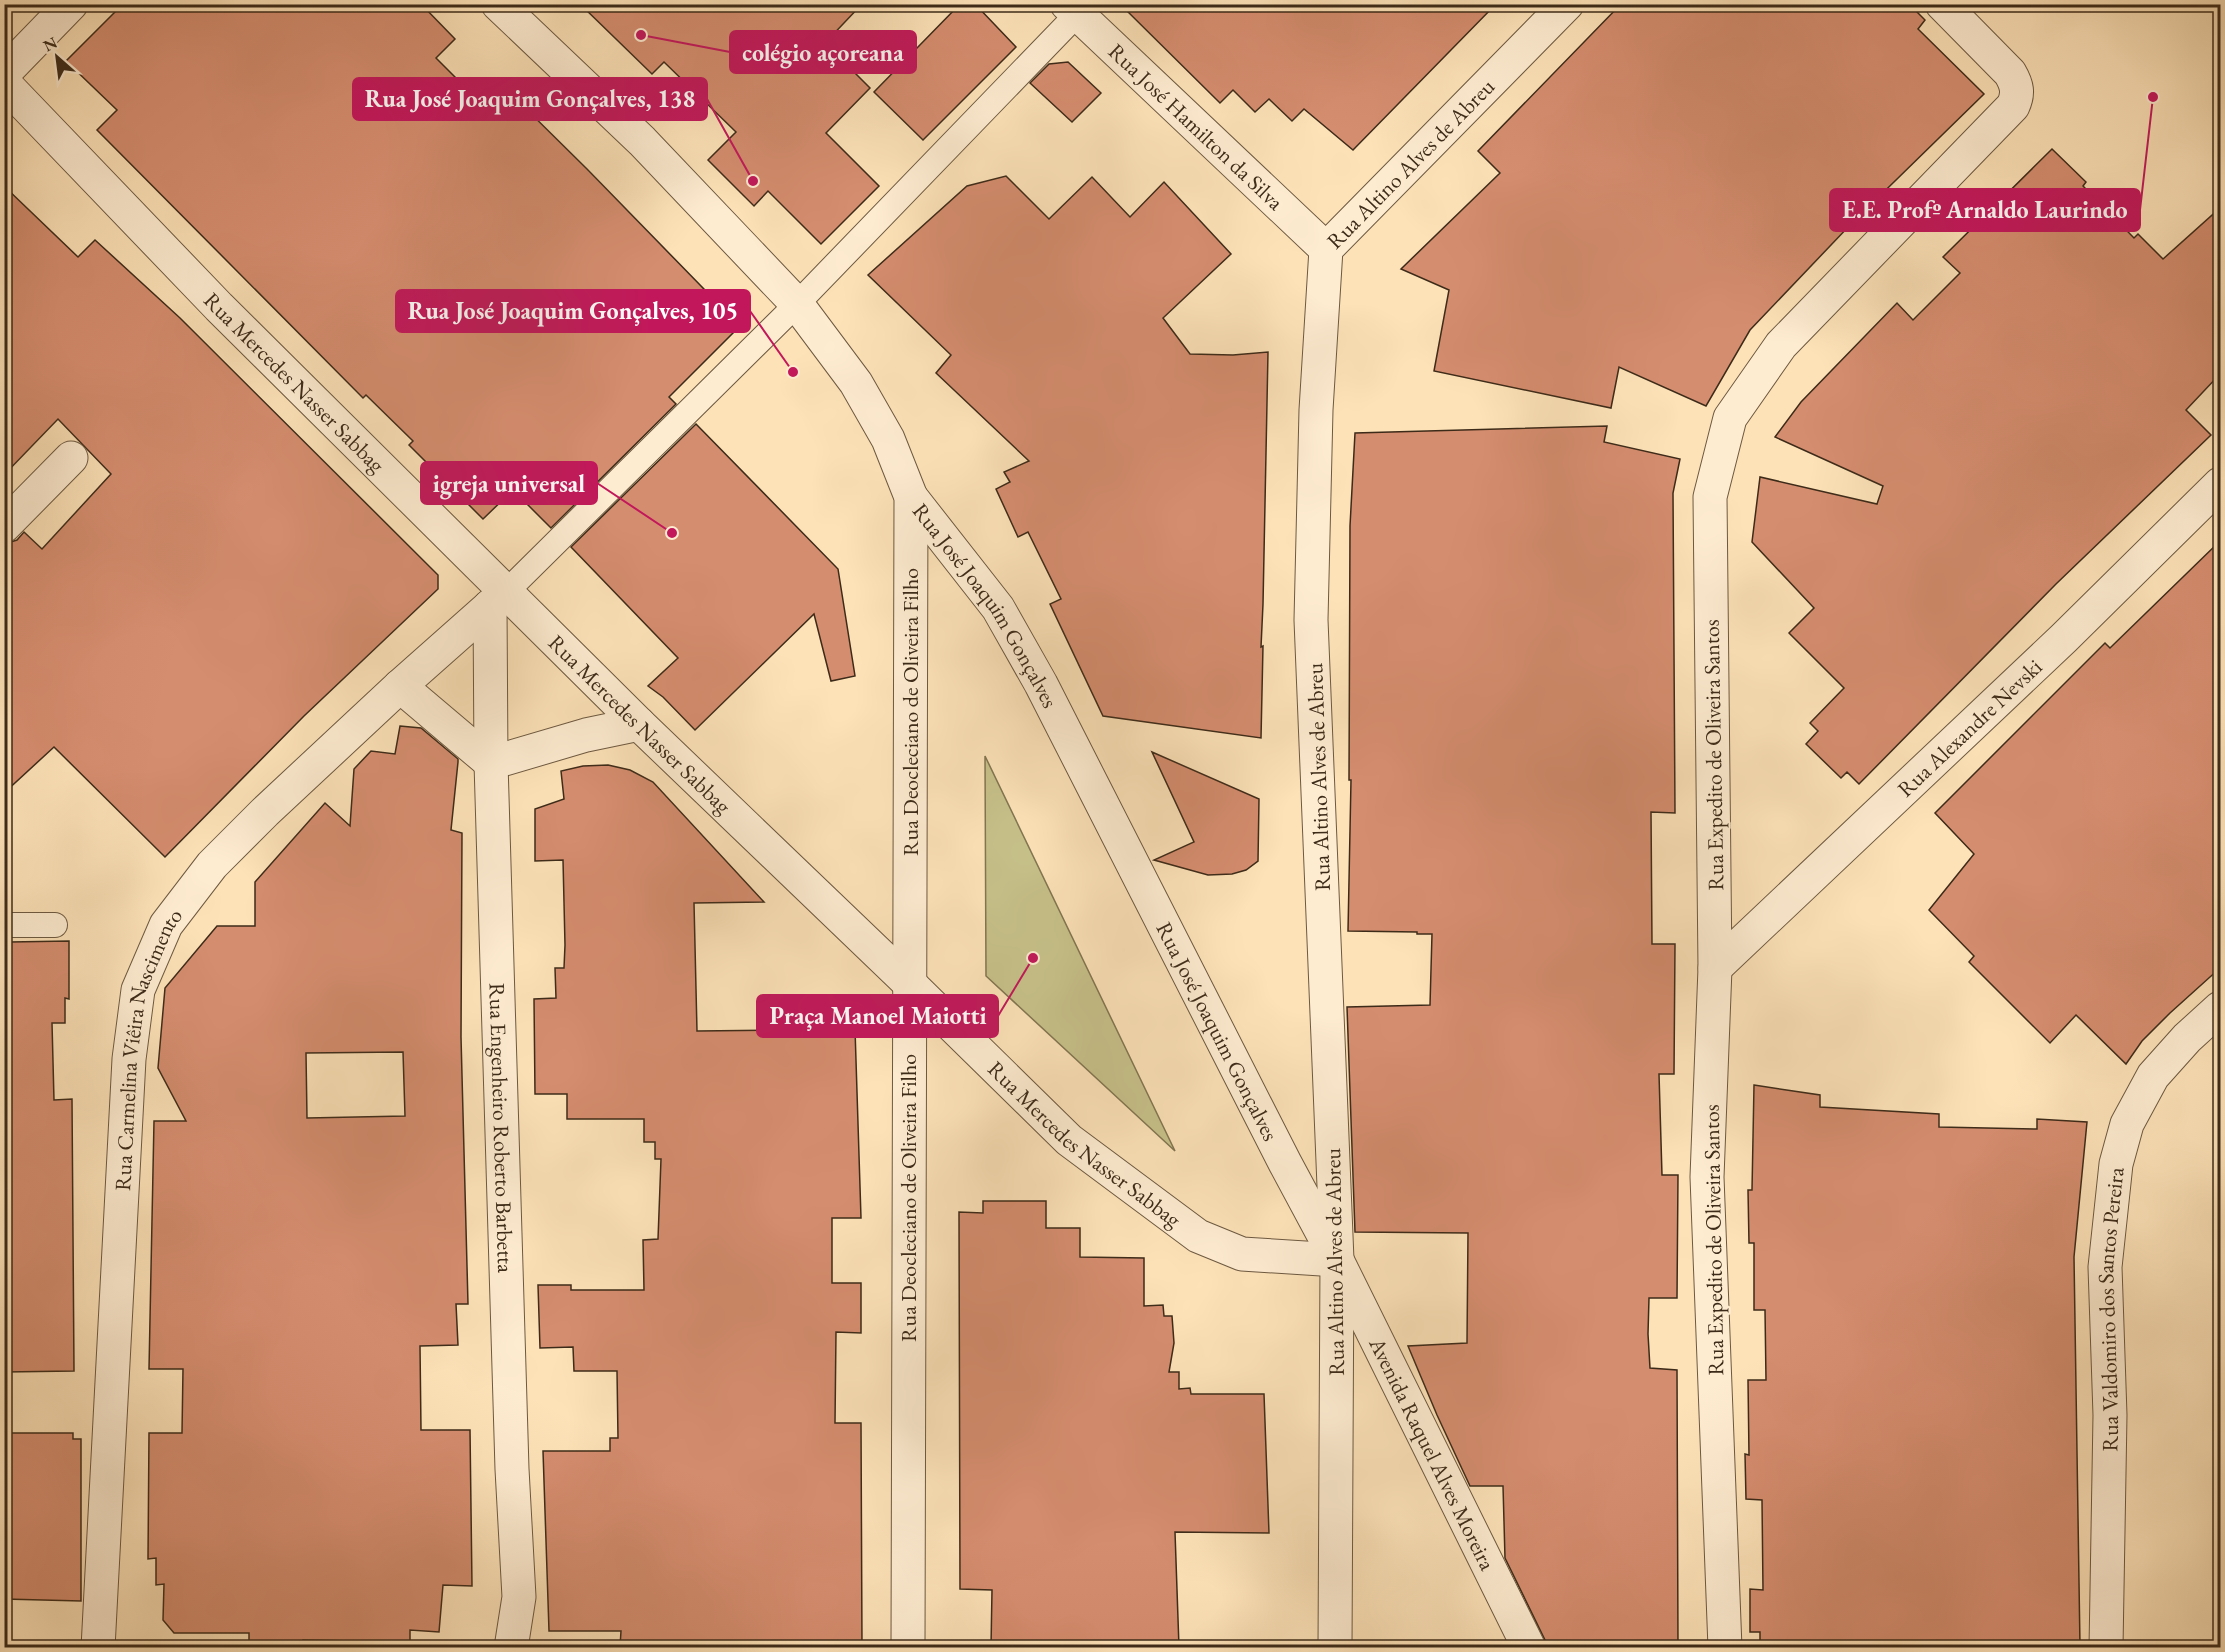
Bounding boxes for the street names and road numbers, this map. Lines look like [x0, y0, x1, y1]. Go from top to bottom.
street label: Rua José Hamilton da Silva [1102, 37, 1290, 217]
street label: Rua Altino Alves de Abreu [1320, 72, 1501, 255]
street label: Rua Mercedes Nasser Sabbag [197, 286, 391, 479]
street label: Rua José Joaquim Gonçalves [906, 497, 1065, 713]
street label: Rua Deocleciano de Oliveira Filho [896, 568, 925, 856]
street label: Rua Expedito de Oliveira Santos [1697, 619, 1730, 891]
street label: Rua Mercedes Nasser Sabbag [542, 628, 738, 820]
street label: Rua Alexandre Nevski [1891, 652, 2048, 803]
street label: Rua Altino Alves de Abreu [1300, 662, 1337, 891]
street label: Rua Carmelina Viêira Nascimento [108, 902, 189, 1192]
street label: Rua José Joaquim Gonçalves [1150, 917, 1285, 1146]
street label: Rua Engenheiro Roberto Barbetta [483, 982, 520, 1273]
street label: Rua Deocleciano de Oliveira Filho [894, 1054, 923, 1342]
street label: Rua Mercedes Nasser Sabbag [982, 1054, 1187, 1234]
street label: Rua Expedito de Oliveira Santos [1697, 1104, 1730, 1376]
street label: Rua Altino Alves de Abreu [1318, 1147, 1351, 1376]
street label: Rua Valdomiro dos Santos Pereira [2091, 1165, 2131, 1452]
street label: Avenida Raquel Alves Moreira [1362, 1332, 1502, 1575]

